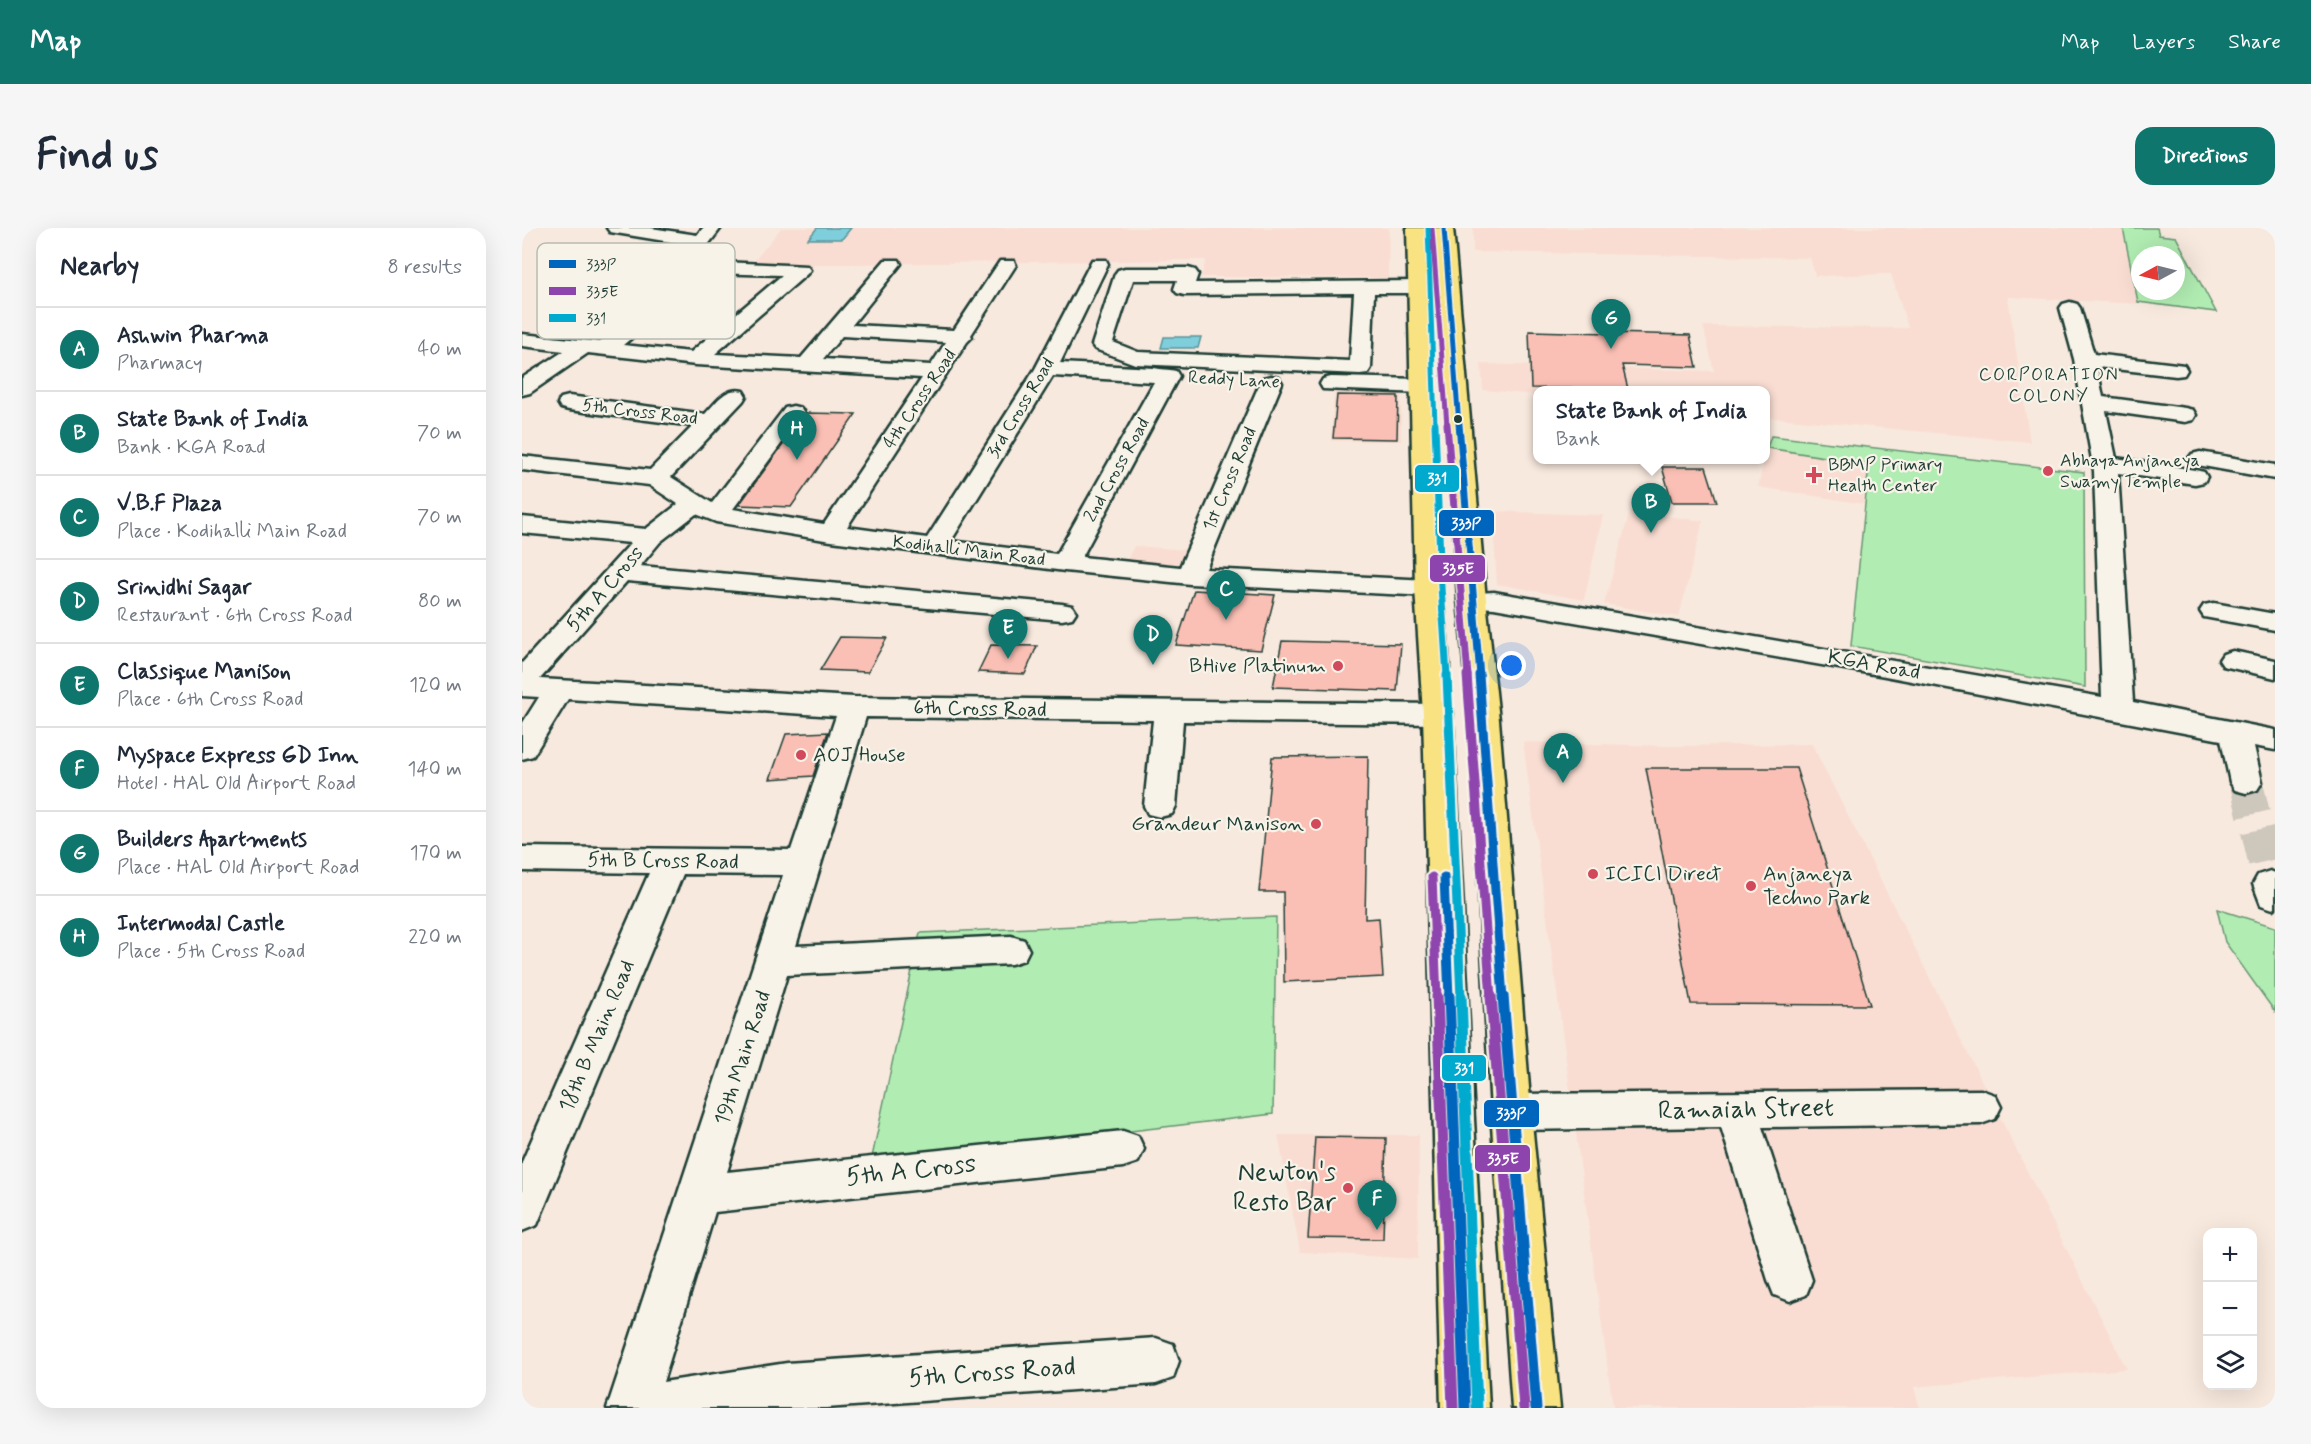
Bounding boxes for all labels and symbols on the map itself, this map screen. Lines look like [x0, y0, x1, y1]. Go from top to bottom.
legend [537, 243, 735, 339]
north arrow [2131, 246, 2185, 300]
text: 333P [586, 255, 617, 276]
text: 335E [586, 282, 618, 303]
pin: G [1592, 300, 1630, 349]
text: 331 [586, 309, 606, 330]
street label: 4th Cross Road [878, 344, 962, 454]
street label: 3rd Cross Road [982, 353, 1060, 463]
district label: CORPORATION COLONY [1979, 363, 2119, 408]
street label: Reddy Lane [1187, 366, 1281, 394]
street label: 5th Cross Road [581, 393, 699, 431]
pin: H [778, 410, 816, 460]
unlabelled marker [1452, 413, 1464, 425]
street label: 2nd Cross Road [1078, 414, 1156, 526]
street label: 1st Cross Road [1197, 423, 1263, 535]
place label: Abhaya Anjaneya Swamy Temple [2060, 449, 2200, 494]
place label: BBMP Primary Health Center [1828, 453, 1942, 498]
line badge: 331 [1414, 464, 1460, 493]
marker: Abhaya Anjaneya Swamy Temple [2041, 464, 2055, 478]
marker: BBMP Primary Health Center [1805, 466, 1823, 484]
text: 331 [1427, 469, 1447, 490]
pin: B [1632, 484, 1670, 533]
line badge: 333P [1438, 509, 1495, 537]
text: 333P [1451, 514, 1481, 535]
street label: Kodihalli Main Road [891, 530, 1047, 572]
street label: 5th A Cross [560, 540, 650, 638]
line badge: 335E [1429, 554, 1486, 583]
text: 335E [1442, 559, 1475, 580]
pin: C [1206, 570, 1246, 620]
pin: E [988, 610, 1028, 659]
pin: D [1134, 616, 1172, 665]
street label: KGA Road [1826, 643, 1922, 687]
your location [1497, 651, 1526, 680]
place label: BHive Platinum [1189, 652, 1326, 680]
marker: BHive Platinum [1331, 659, 1345, 673]
street label: 6th Cross Road [913, 694, 1047, 724]
pin: A [1544, 734, 1582, 783]
place label: AOJ House [813, 741, 906, 769]
marker: AOJ House [794, 748, 808, 762]
place label: Grandeur Manison [1131, 810, 1305, 838]
marker: Grandeur Manison [1309, 817, 1323, 831]
street label: 5th B Cross Road [587, 846, 739, 876]
place label: ICICI Direct [1605, 860, 1722, 888]
place label: Anjaneya Techno Park [1763, 860, 1871, 912]
marker: ICICI Direct [1586, 867, 1600, 881]
marker: Anjaneya Techno Park [1744, 879, 1758, 893]
street label: 18th B Main Road [552, 956, 642, 1116]
street label: 19th Main Road [708, 987, 778, 1129]
line badge: 331 [1441, 1054, 1487, 1082]
text: 331 [1454, 1059, 1474, 1080]
street label: Ramaiah Street [1658, 1091, 1834, 1129]
line badge: 333P [1483, 1099, 1540, 1128]
text: 333P [1496, 1104, 1526, 1125]
line badge: 335E [1474, 1144, 1531, 1173]
street label: 5th A Cross [844, 1147, 978, 1195]
text: 335E [1487, 1149, 1520, 1170]
place label: Newton's Resto Bar [1233, 1156, 1336, 1220]
pin: F [1358, 1180, 1396, 1230]
marker: Newton's Resto Bar [1341, 1181, 1355, 1195]
street label: 5th Cross Road [907, 1350, 1077, 1396]

